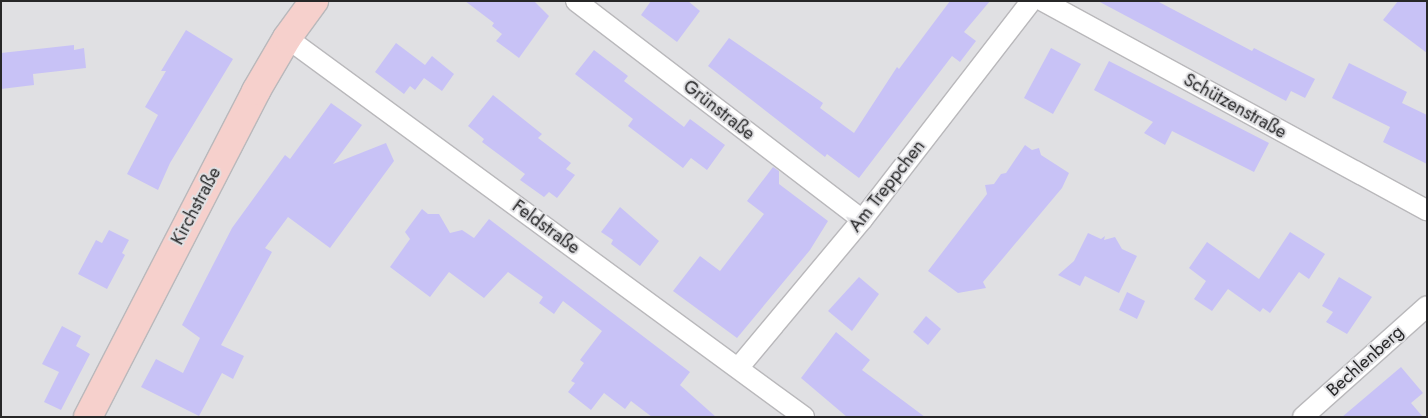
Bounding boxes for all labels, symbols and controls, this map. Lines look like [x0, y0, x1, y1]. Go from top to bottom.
street label: Schützenstraße [1180, 69, 1290, 143]
street label: Grünstraße [679, 75, 759, 145]
street label: Am Treppchen [844, 136, 930, 236]
street label: Kirchstraße [167, 164, 225, 248]
street label: Feldstraße [508, 195, 584, 259]
street label: Bechlenberg [1322, 321, 1408, 401]

